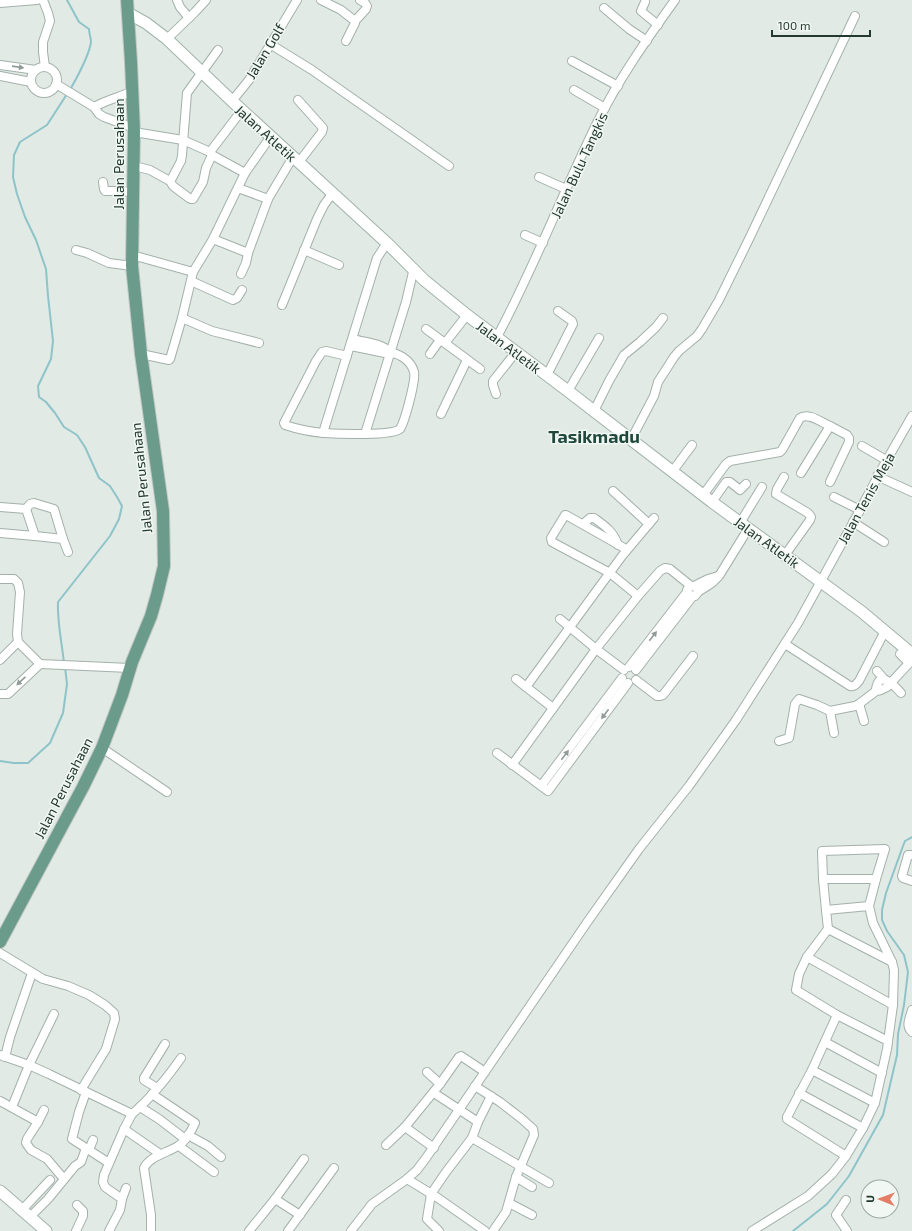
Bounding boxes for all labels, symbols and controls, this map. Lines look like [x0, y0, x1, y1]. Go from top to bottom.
scale bar [772, 12, 870, 38]
text: 100 m [778, 18, 810, 32]
street label: Jalan Golf [242, 20, 289, 82]
one-way arrow [12, 64, 24, 70]
street label: Jalan Perusahaan [110, 98, 127, 210]
street label: Jalan Atletik [232, 101, 300, 165]
street label: Jalan Bulu Tangkis [547, 109, 611, 221]
street label: Jalan Atletik [473, 317, 545, 377]
street label: Jalan Perusahaan [127, 422, 155, 534]
district label: Tasikmadu [548, 425, 640, 447]
street label: Jalan Tenis Meja [834, 449, 898, 547]
street label: Jalan Atletik [731, 513, 803, 571]
one-way arrow [648, 631, 657, 642]
one-way arrow [16, 677, 26, 686]
one-way arrow [601, 709, 609, 719]
street label: Jalan Perusahaan [30, 735, 96, 841]
one-way arrow [560, 750, 568, 760]
north arrow [860, 1179, 900, 1219]
text: U [863, 1195, 876, 1203]

